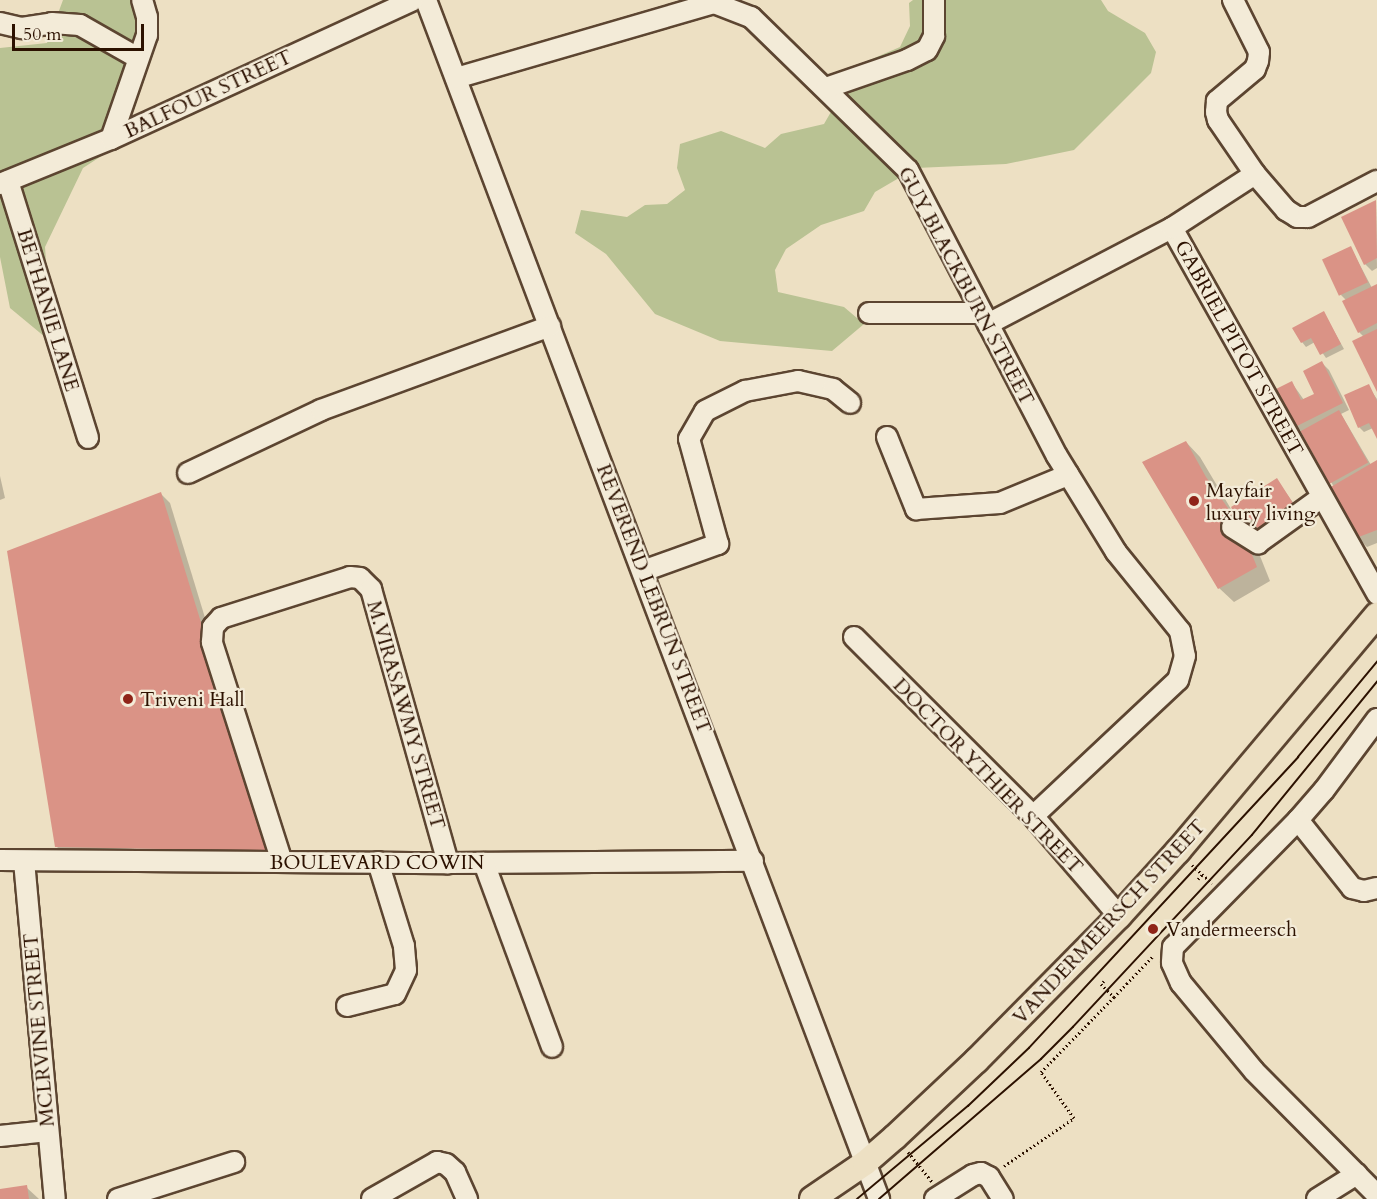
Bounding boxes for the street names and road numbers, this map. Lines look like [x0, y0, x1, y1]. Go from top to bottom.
street label: BALFOUR STREET [120, 45, 296, 143]
street label: GUY BLACKBURN STREET [893, 163, 1039, 409]
street label: BETHANIE LANE [12, 226, 84, 394]
street label: GABRIEL PITOT STREET [1170, 236, 1308, 460]
street label: REVEREND LEBRUN STREET [591, 461, 717, 737]
street label: M.VIRASAWMY STREET [362, 598, 450, 832]
street label: DOCTOR YTHIER STREET [888, 673, 1088, 879]
street label: VANDERMEERSCH STREET [1008, 815, 1210, 1029]
street label: BOULEVARD COWIN [270, 850, 484, 874]
street label: MCLRVINE STREET [19, 932, 59, 1128]

